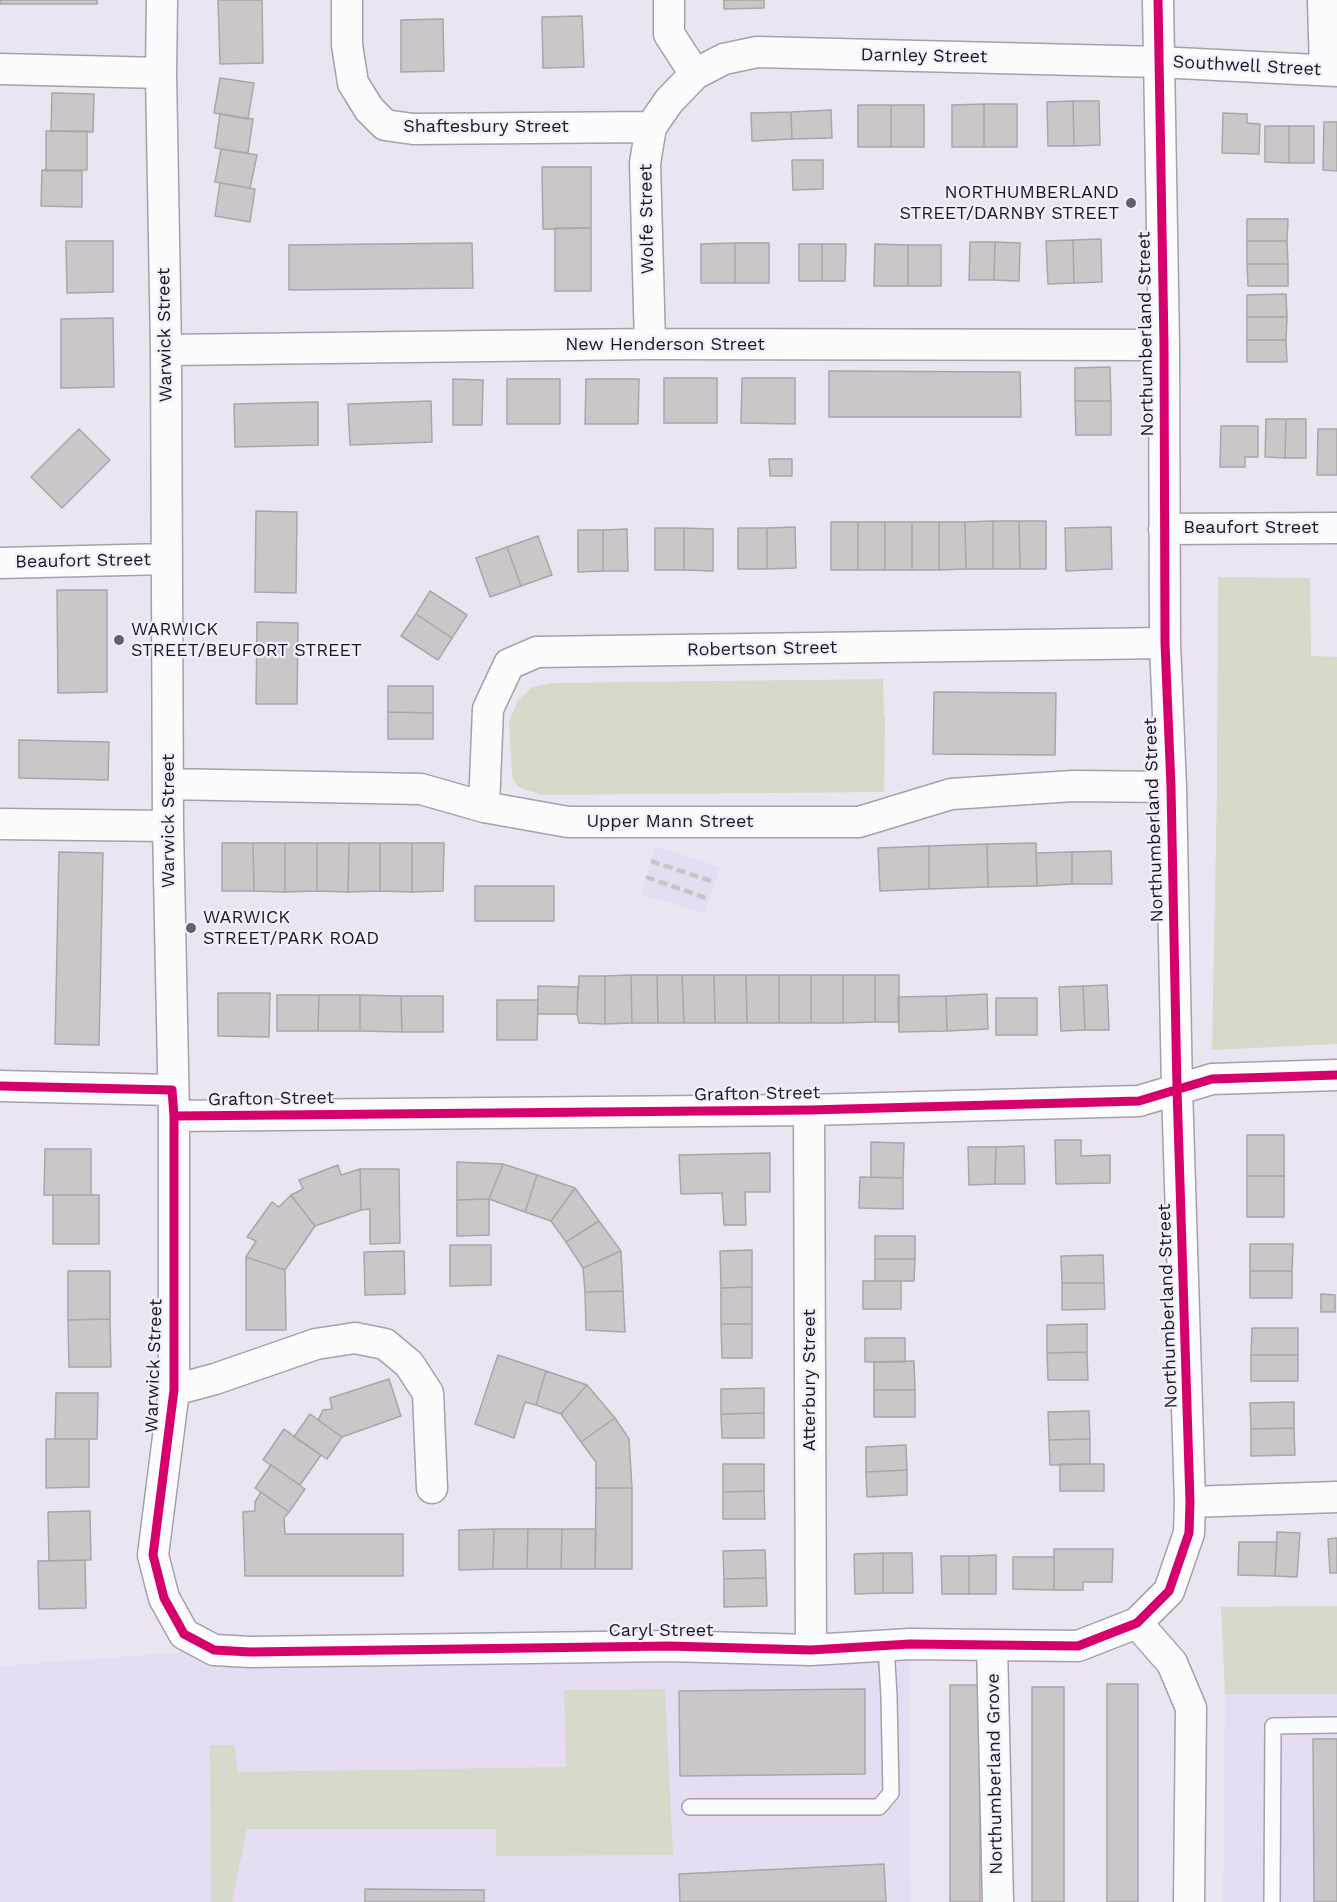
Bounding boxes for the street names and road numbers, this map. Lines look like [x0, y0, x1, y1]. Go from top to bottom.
street label: Darnley Street [860, 44, 988, 68]
street label: Southwell Street [1172, 51, 1322, 81]
street label: Shaftesbury Street [403, 116, 569, 138]
street label: Wolfe Street [635, 164, 659, 274]
street label: Northumberland Street [1133, 231, 1159, 437]
street label: Warwick Street [153, 268, 177, 402]
street label: New Henderson Street [565, 334, 765, 356]
street label: Beaufort Street [1183, 517, 1319, 539]
street label: Beaufort Street [15, 549, 151, 573]
street label: Robertson Street [687, 637, 837, 661]
street label: Northumberland Street [1140, 717, 1168, 923]
street label: Warwick Street [158, 754, 180, 888]
street label: Upper Mann Street [586, 811, 754, 833]
street label: Grafton Street [694, 1082, 820, 1106]
street label: Grafton Street [208, 1087, 334, 1111]
street label: Northumberland Street [1154, 1203, 1182, 1409]
street label: Warwick Street [141, 1298, 167, 1434]
street label: Atterbury Street [799, 1309, 821, 1451]
street label: Caryl Street [609, 1620, 713, 1642]
street label: Northumberland Grove [982, 1673, 1008, 1875]

